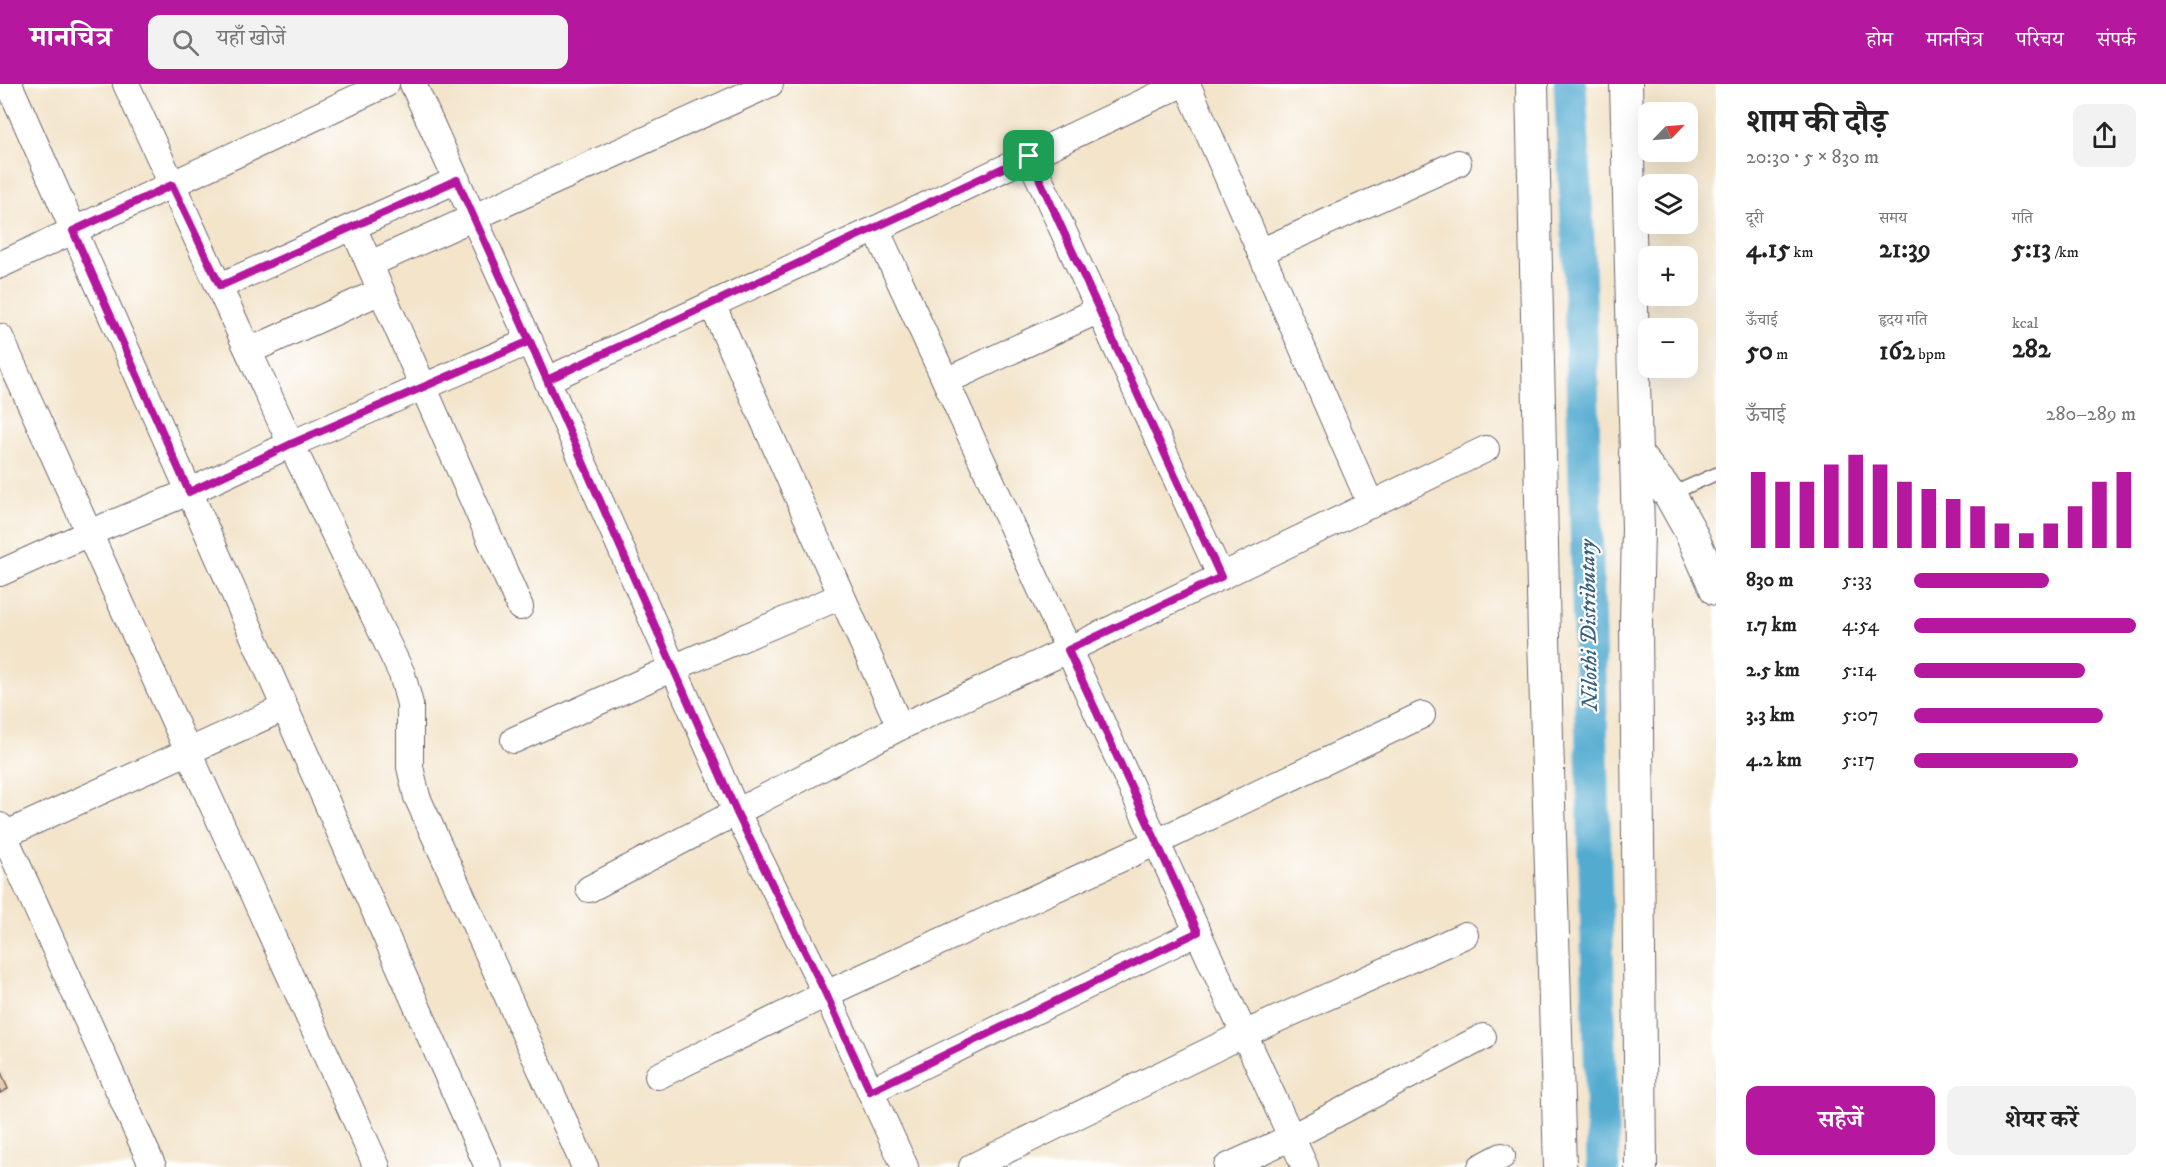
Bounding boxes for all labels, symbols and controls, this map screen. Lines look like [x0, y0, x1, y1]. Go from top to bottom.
search box [148, 15, 568, 69]
text: मानचित्र [30, 20, 112, 55]
text: यहाँ खोजें [217, 25, 286, 52]
icon: search [169, 26, 202, 59]
text: होम [1866, 27, 1893, 53]
text: मानचित्र [1926, 27, 1983, 53]
text: परिचय [2016, 27, 2064, 53]
text: संपर्क [2097, 27, 2136, 53]
north arrow [1638, 102, 1698, 162]
map controls [1638, 102, 1698, 378]
text: शाम की दौड़ [1746, 102, 1887, 143]
button: share [2073, 104, 2136, 167]
pin [1003, 130, 1054, 181]
icon: arrive [1012, 139, 1045, 172]
text: 20:30 · 5 × 830 m [1746, 145, 1879, 170]
button: layers [1638, 174, 1698, 234]
text: दूरी [1746, 208, 1763, 228]
text: समय [1879, 208, 1907, 228]
text: गति [2012, 208, 2033, 228]
text: 4.15 [1746, 233, 1790, 266]
text: 21:39 [1879, 233, 1931, 266]
text: 5:13 [2012, 233, 2051, 266]
text: km [1790, 242, 1813, 262]
text: /km [2051, 242, 2079, 262]
button: + [1638, 246, 1698, 306]
text: ऊँचाई [1746, 310, 1778, 330]
text: हृदय गति [1879, 310, 1927, 330]
text: kcal [2012, 313, 2038, 333]
button: − [1638, 318, 1698, 378]
text: 282 [2012, 333, 2051, 366]
text: 50 [1746, 335, 1773, 368]
text: 162 [1879, 335, 1915, 368]
text: m [1773, 344, 1788, 364]
text: bpm [1915, 344, 1946, 364]
text: 280–289 m [2046, 402, 2136, 427]
text: ऊँचाई [1746, 403, 1785, 428]
water label: Nilothi Distributary [1574, 538, 1604, 713]
text: 830 m [1746, 568, 1794, 593]
text: 5:33 [1842, 568, 1872, 593]
text: 1.7 km [1746, 613, 1797, 638]
text: 4:54 [1842, 613, 1879, 638]
text: 2.5 km [1746, 658, 1800, 683]
text: 5:14 [1842, 658, 1876, 683]
text: 3.3 km [1746, 703, 1795, 728]
text: 5:07 [1842, 703, 1878, 728]
text: 4.2 km [1746, 748, 1802, 773]
text: 5:17 [1842, 748, 1875, 773]
button: सहेजें [1746, 1086, 1935, 1155]
button: शेयर करें [1947, 1086, 2136, 1155]

